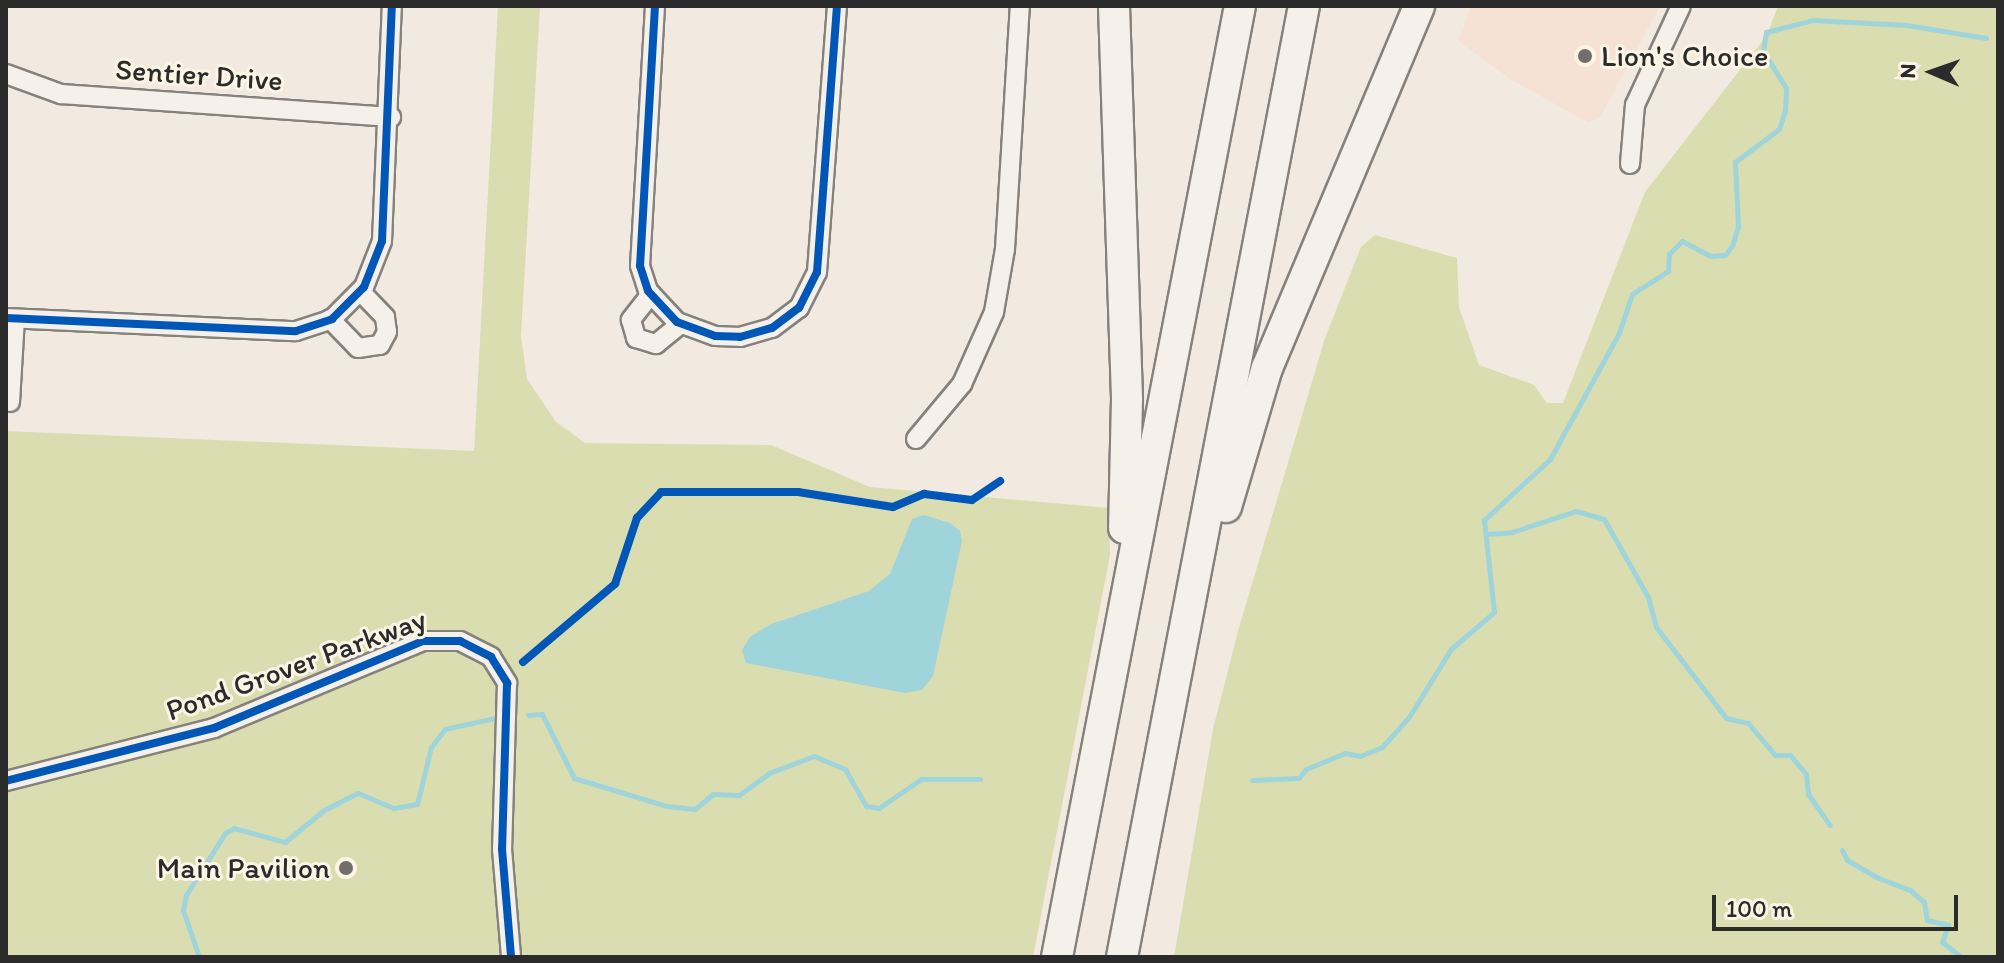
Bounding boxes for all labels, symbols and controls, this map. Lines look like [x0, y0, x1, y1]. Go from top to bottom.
north arrow [1892, 32, 1972, 112]
place label: Lion's Choice [1601, 38, 1768, 74]
marker: Lion's Choice [1576, 47, 1594, 65]
street label: Sentier Drive [114, 51, 284, 99]
text: N [1894, 63, 1921, 79]
street label: Pond Grover Parkway [161, 601, 431, 729]
place label: Main Pavilion [158, 850, 330, 886]
marker: Main Pavilion [337, 859, 355, 877]
scale bar [1716, 879, 1962, 929]
text: 100 m [1726, 894, 1792, 923]

